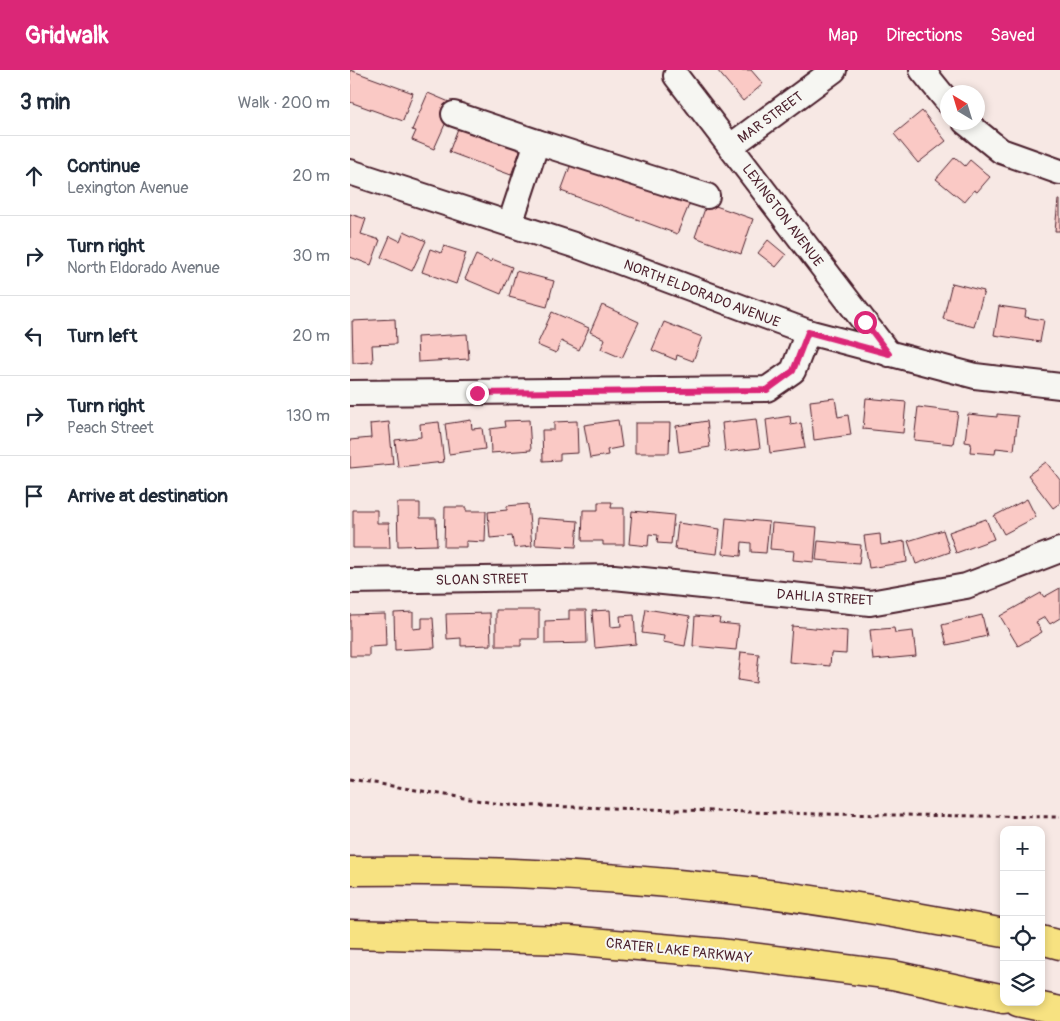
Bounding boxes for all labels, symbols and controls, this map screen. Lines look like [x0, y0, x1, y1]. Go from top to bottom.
text: Gridwalk [25, 21, 109, 50]
text: Map [828, 24, 858, 47]
text: Directions [886, 24, 962, 47]
text: Saved [990, 24, 1035, 47]
north arrow [940, 85, 985, 130]
street label: MAR STREET [734, 88, 806, 147]
text: 3 min [20, 89, 70, 116]
text: Walk · 200 m [238, 93, 330, 113]
text: Continue [67, 154, 140, 178]
street label: LEXINGTON AVENUE [738, 161, 827, 270]
icon: ahead [20, 162, 48, 190]
text: 20 m [292, 166, 330, 186]
text: Lexington Avenue [67, 178, 188, 198]
text: Turn right [67, 234, 145, 258]
icon: right [20, 242, 48, 270]
text: 30 m [292, 246, 330, 266]
street label: NORTH ELDORADO AVENUE [621, 256, 782, 331]
text: North Eldorado Avenue [67, 258, 220, 278]
route start [854, 311, 877, 334]
icon: left [20, 322, 48, 350]
text: Turn left [67, 324, 137, 348]
text: 20 m [292, 326, 330, 346]
route end [466, 382, 489, 405]
text: Turn right [67, 394, 145, 418]
icon: right [20, 402, 48, 430]
text: 130 m [286, 406, 330, 426]
text: Peach Street [67, 418, 154, 438]
icon: arrive [20, 482, 48, 510]
text: Arrive at destination [67, 484, 228, 508]
street label: SLOAN STREET [435, 570, 529, 589]
street label: DAHLIA STREET [776, 586, 874, 609]
map controls [1000, 826, 1045, 1006]
button: + [1000, 826, 1045, 871]
button: − [1000, 871, 1045, 916]
button: locate [1000, 916, 1045, 961]
street label: CRATER LAKE PARKWAY [605, 934, 753, 967]
button: layers [1000, 961, 1045, 1006]

